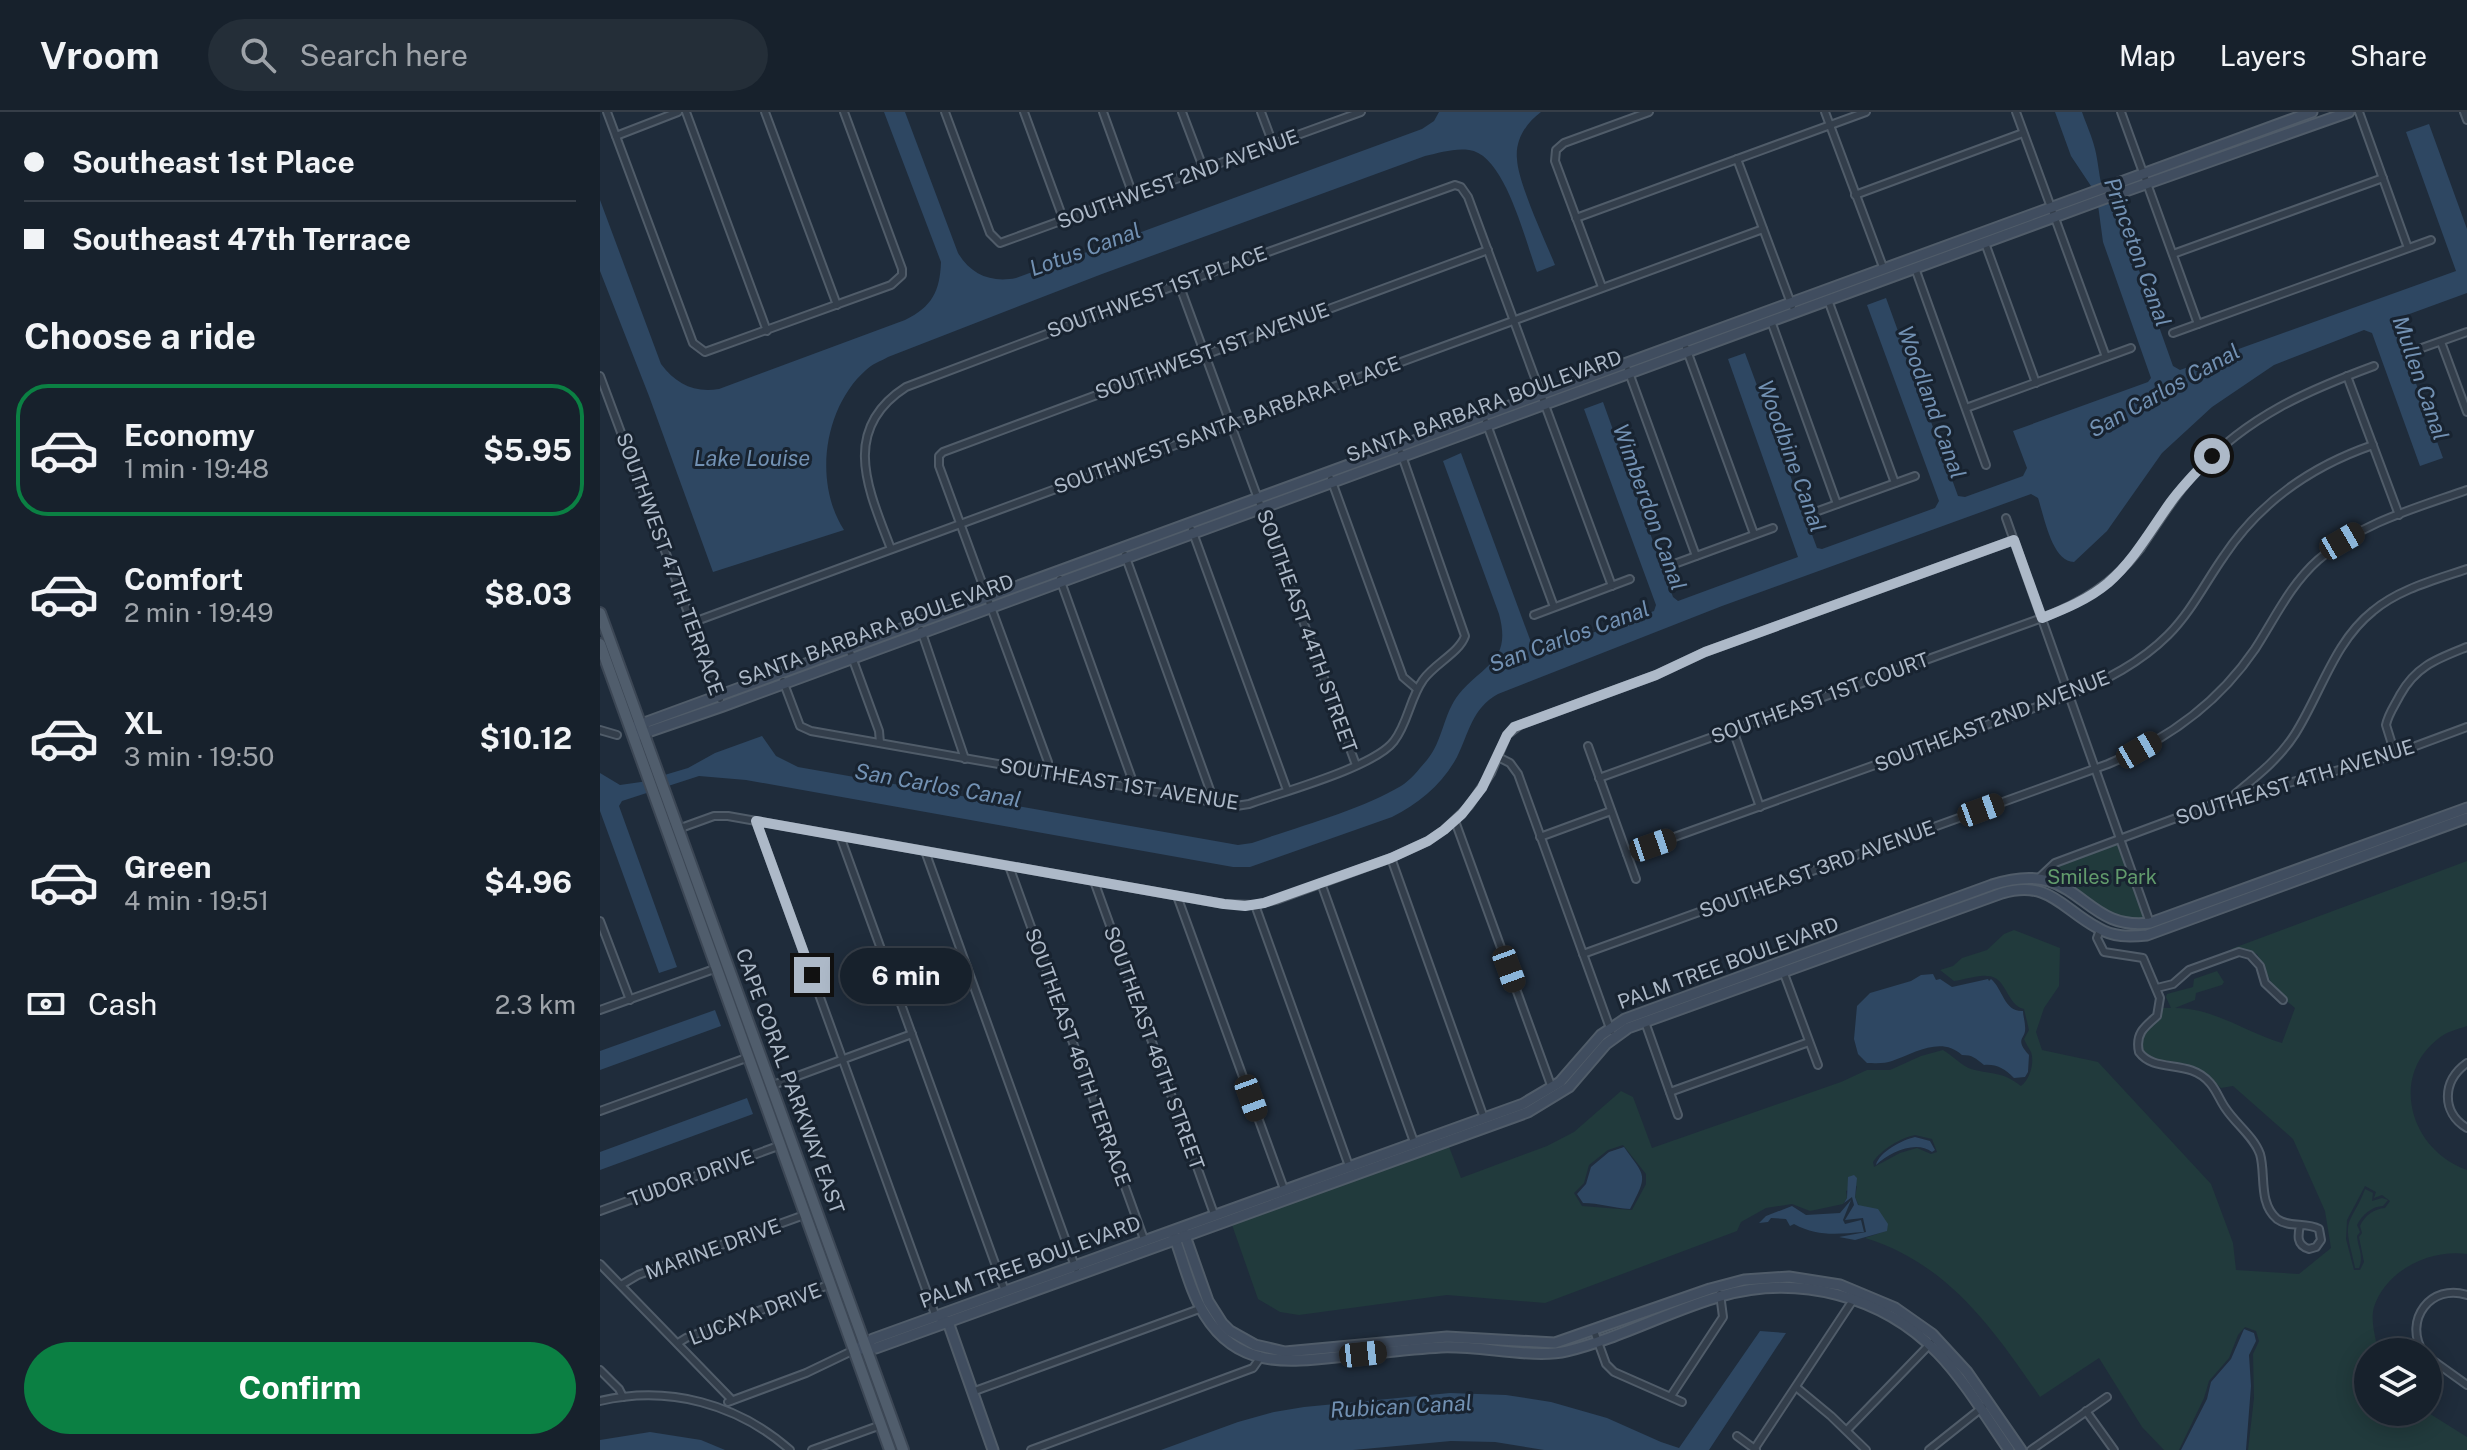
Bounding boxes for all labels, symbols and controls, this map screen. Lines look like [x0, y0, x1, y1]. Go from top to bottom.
search box [208, 19, 768, 91]
text: Vroom [40, 33, 160, 78]
icon: search [236, 33, 280, 77]
text: Search here [300, 37, 468, 73]
text: Map [2119, 39, 2176, 72]
text: Layers [2220, 39, 2306, 72]
text: Share [2350, 39, 2427, 72]
street label: SOUTHWEST 2ND AVENUE [1054, 124, 1302, 234]
text: Southeast 1st Place [72, 144, 355, 180]
water label: Princeton Canal [2099, 174, 2177, 330]
water label: Lotus Canal [1026, 217, 1144, 281]
text: Southeast 47th Terrace [72, 221, 411, 257]
street label: SOUTHWEST 1ST PLACE [1044, 241, 1270, 343]
street label: SOUTHWEST 1ST AVENUE [1092, 297, 1332, 405]
water label: Mullen Canal [2388, 312, 2454, 444]
text: Choose a ride [24, 315, 256, 357]
water label: Woodland Canal [1892, 322, 1972, 482]
water label: San Carlos Canal [2084, 338, 2244, 442]
street label: SANTA BARBARA BOULEVARD [1343, 345, 1625, 467]
street label: SOUTHWEST SANTA BARBARA PLACE [1050, 351, 1404, 499]
water label: Woodbine Canal [1752, 376, 1832, 536]
icon: car [28, 414, 100, 486]
text: Economy [124, 417, 255, 453]
water label: Wimberdon Canal [1608, 420, 1692, 594]
street label: SOUTHWEST 47TH TERRACE [611, 429, 729, 699]
text: $5.95 [483, 432, 572, 468]
route start [2194, 438, 2230, 474]
water label: Lake Louise [694, 445, 810, 471]
text: 1 min · 19:48 [124, 453, 269, 484]
street label: SOUTHEAST 44TH STREET [1252, 506, 1362, 756]
car [2315, 519, 2369, 563]
icon: car [28, 558, 100, 630]
text: Comfort [124, 561, 243, 597]
street label: SANTA BARBARA BOULEVARD [735, 569, 1017, 691]
text: $8.03 [484, 576, 572, 612]
water label: San Carlos Canal [1485, 595, 1653, 677]
text: 2 min · 19:49 [124, 597, 273, 628]
street label: SOUTHEAST 1ST COURT [1708, 647, 1932, 749]
street label: SOUTHEAST 2ND AVENUE [1871, 665, 2113, 777]
icon: car [28, 702, 100, 774]
text: XL [124, 705, 163, 741]
text: $10.12 [479, 720, 572, 756]
car [2112, 728, 2166, 772]
street label: SOUTHEAST 4TH AVENUE [2173, 734, 2417, 830]
text: 3 min · 19:50 [124, 741, 274, 772]
street label: SOUTHEAST 1ST AVENUE [998, 753, 1240, 815]
water label: San Carlos Canal [853, 758, 1023, 812]
car [1954, 791, 2008, 829]
street label: SOUTHEAST 3RD AVENUE [1696, 815, 1938, 923]
car [1626, 826, 1680, 864]
icon: car [28, 846, 100, 918]
text: Green [124, 849, 211, 885]
text: $4.96 [484, 864, 572, 900]
park label: Smiles Park [2047, 865, 2157, 889]
text: 4 min · 19:51 [124, 885, 269, 916]
street label: PALM TREE BOULEVARD [1614, 912, 1842, 1014]
street label: SOUTHEAST 46TH STREET [1099, 923, 1209, 1173]
street label: SOUTHEAST 46TH TERRACE [1020, 925, 1136, 1189]
car [1490, 942, 1528, 996]
street label: CAPE CORAL PARKWAY EAST [731, 945, 849, 1217]
callout: 6 min [840, 947, 972, 1003]
route end [794, 957, 830, 993]
text: 6 min [872, 960, 940, 991]
icon: cash [24, 982, 68, 1026]
text: Cash [88, 986, 157, 1022]
text: 2.3 km [495, 989, 576, 1020]
car [1232, 1071, 1270, 1125]
street label: TUDOR DRIVE [625, 1144, 757, 1212]
street label: PALM TREE BOULEVARD [916, 1211, 1144, 1313]
street label: MARINE DRIVE [642, 1213, 784, 1285]
street label: LUCAYA DRIVE [685, 1278, 825, 1350]
map controls [2354, 1338, 2442, 1426]
button: layers [2354, 1338, 2442, 1426]
car [1338, 1340, 1388, 1368]
button: Confirm [24, 1342, 576, 1434]
water label: Rubican Canal [1329, 1389, 1473, 1423]

